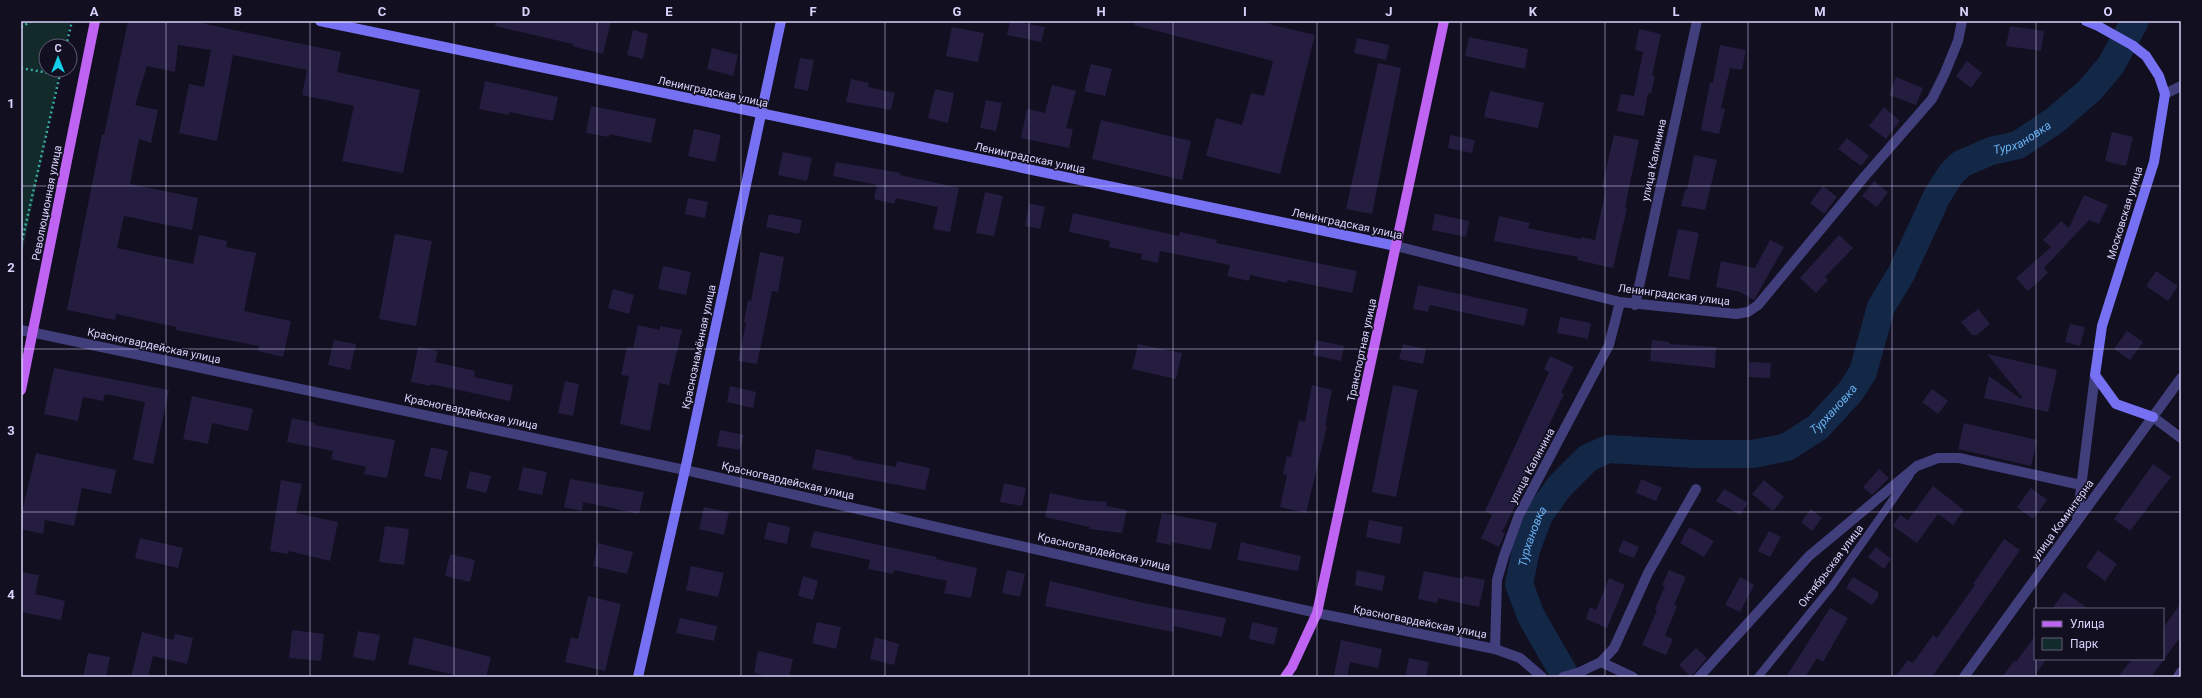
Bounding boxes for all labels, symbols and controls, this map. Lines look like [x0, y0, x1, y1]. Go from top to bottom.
text: A [90, 4, 99, 19]
text: B [234, 4, 242, 19]
text: C [378, 4, 387, 19]
text: D [522, 4, 530, 19]
text: E [665, 4, 673, 19]
text: F [809, 4, 817, 19]
text: G [953, 4, 962, 19]
text: H [1096, 4, 1106, 19]
text: I [1243, 4, 1247, 19]
text: J [1385, 4, 1393, 19]
text: K [1529, 4, 1538, 19]
text: L [1672, 4, 1680, 19]
text: M [1814, 4, 1826, 19]
text: N [1959, 4, 1969, 19]
text: O [2104, 4, 2113, 19]
north arrow [38, 38, 78, 78]
text: С [54, 42, 62, 55]
street label: Ленинградская улица [657, 74, 769, 110]
text: 1 [7, 96, 15, 111]
street label: улица Калинина [1639, 118, 1669, 202]
water label: Турхановка [1992, 118, 2054, 157]
street label: Ленинградская улица [974, 140, 1086, 176]
street label: Революционная улица [29, 144, 65, 262]
street label: Московская улица [2105, 165, 2145, 261]
street label: Ленинградская улица [1291, 206, 1403, 242]
text: 2 [7, 260, 15, 275]
street label: Ленинградская улица [1617, 282, 1731, 308]
street label: Краснознамённая улица [679, 284, 719, 410]
street label: Транспортная улица [1345, 297, 1379, 403]
street label: Красногвардейская улица [86, 326, 222, 366]
water label: Турхановка [1807, 382, 1860, 437]
street label: Красногвардейская улица [403, 392, 539, 432]
text: 3 [7, 423, 15, 438]
street label: улица Калинина [1507, 426, 1557, 506]
street label: Красногвардейская улица [720, 459, 856, 503]
street label: улица Коминтерна [2029, 477, 2097, 563]
water label: Турхановка [1516, 504, 1550, 568]
street label: Октябрьская улица [1796, 522, 1866, 610]
street label: Красногвардейская улица [1036, 530, 1172, 574]
text: 4 [7, 587, 15, 602]
street label: Красногвардейская улица [1352, 603, 1488, 641]
legend [2034, 608, 2164, 660]
text: Улица [2070, 617, 2105, 631]
text: Парк [2070, 637, 2099, 651]

